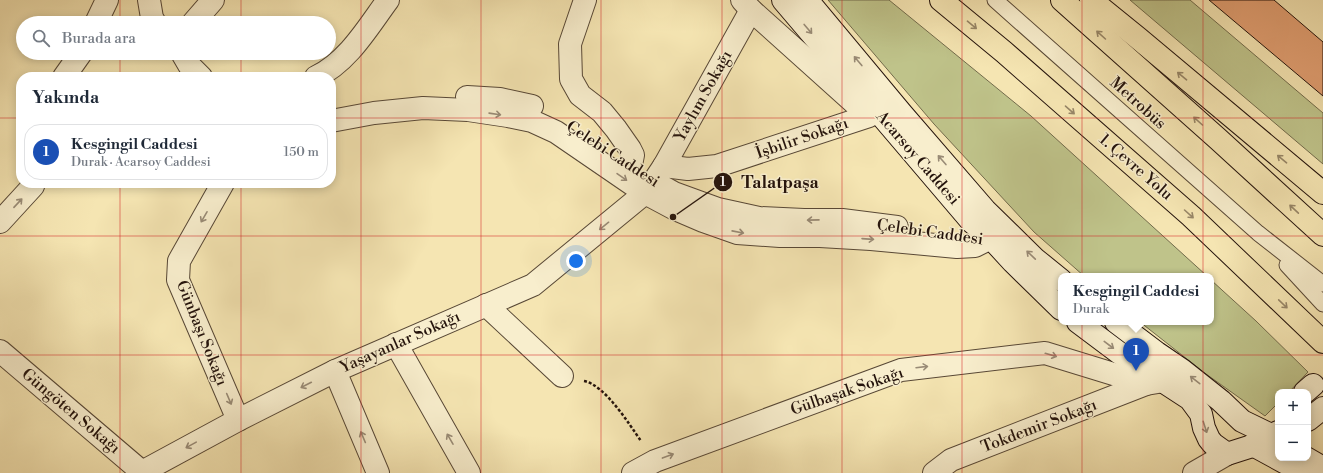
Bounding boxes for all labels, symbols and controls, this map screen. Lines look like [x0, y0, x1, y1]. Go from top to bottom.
search box [16, 16, 336, 60]
one-way arrow [966, 20, 977, 29]
one-way arrow [804, 24, 813, 35]
icon: search [30, 27, 52, 49]
text: Burada ara [62, 29, 136, 48]
one-way arrow [1096, 30, 1107, 39]
street label: Yaylım Sokağı [669, 47, 736, 146]
one-way arrow [853, 56, 862, 66]
one-way arrow [1177, 71, 1188, 80]
street label: Metrobüs [1106, 73, 1170, 133]
text: Yakında [32, 87, 99, 109]
one-way arrow [1065, 105, 1075, 114]
street label: Acarsoy Caddesi [871, 106, 964, 209]
one-way arrow [488, 110, 501, 118]
street label: İşbilir Sokağı [753, 111, 851, 163]
street label: Çelebi Caddesi [563, 116, 663, 192]
one-way arrow [1193, 117, 1204, 126]
street label: 1. Çevre Yolu [1095, 129, 1177, 205]
text: Kesgingil Caddesi [71, 135, 197, 154]
text: 1 [43, 144, 49, 160]
text: 150 m [284, 144, 319, 160]
text: Durak · Acarsoy Caddesi [71, 154, 211, 170]
one-way arrow [937, 155, 947, 165]
one-way arrow [1277, 155, 1288, 163]
callout: Talatpaşa [713, 167, 827, 196]
text: Talatpaşa [741, 172, 820, 194]
one-way arrow [616, 173, 627, 181]
text: 1 [720, 175, 726, 190]
one-way arrow [13, 198, 23, 208]
one-way arrow [1289, 204, 1299, 214]
one-way arrow [1183, 209, 1193, 218]
one-way arrow [200, 211, 208, 223]
street label: Çelebi Caddesi [876, 215, 984, 249]
one-way arrow [807, 216, 820, 224]
one-way arrow [598, 222, 609, 231]
one-way arrow [731, 229, 744, 237]
one-way arrow [861, 235, 874, 242]
one-way arrow [1026, 250, 1036, 260]
your location [566, 251, 586, 271]
popup [1058, 273, 1214, 325]
street label: Günbaşı Sokağı [172, 277, 232, 389]
text: Kesgingil Caddesi [1073, 282, 1199, 301]
one-way arrow [1278, 299, 1288, 308]
text: Durak [1073, 301, 1109, 317]
street label: Yaşayanlar Sokağı [336, 306, 463, 378]
pin: 1 [1123, 338, 1149, 371]
one-way arrow [1103, 341, 1114, 350]
one-way arrow [1044, 352, 1057, 359]
street label: Gülbaşak Sokağı [788, 362, 906, 420]
one-way arrow [915, 363, 928, 371]
street label: Güngöten Sokağı [18, 364, 124, 458]
one-way arrow [1189, 376, 1200, 384]
one-way arrow [300, 382, 312, 390]
map controls [1275, 389, 1311, 461]
button: + [1275, 389, 1311, 425]
one-way arrow [226, 393, 233, 405]
street label: Tokdemir Sokağı [978, 395, 1100, 457]
one-way arrow [1202, 421, 1209, 434]
button: − [1275, 425, 1311, 461]
one-way arrow [358, 431, 366, 443]
one-way arrow [446, 433, 454, 445]
one-way arrow [185, 442, 197, 450]
one-way arrow [661, 452, 674, 459]

